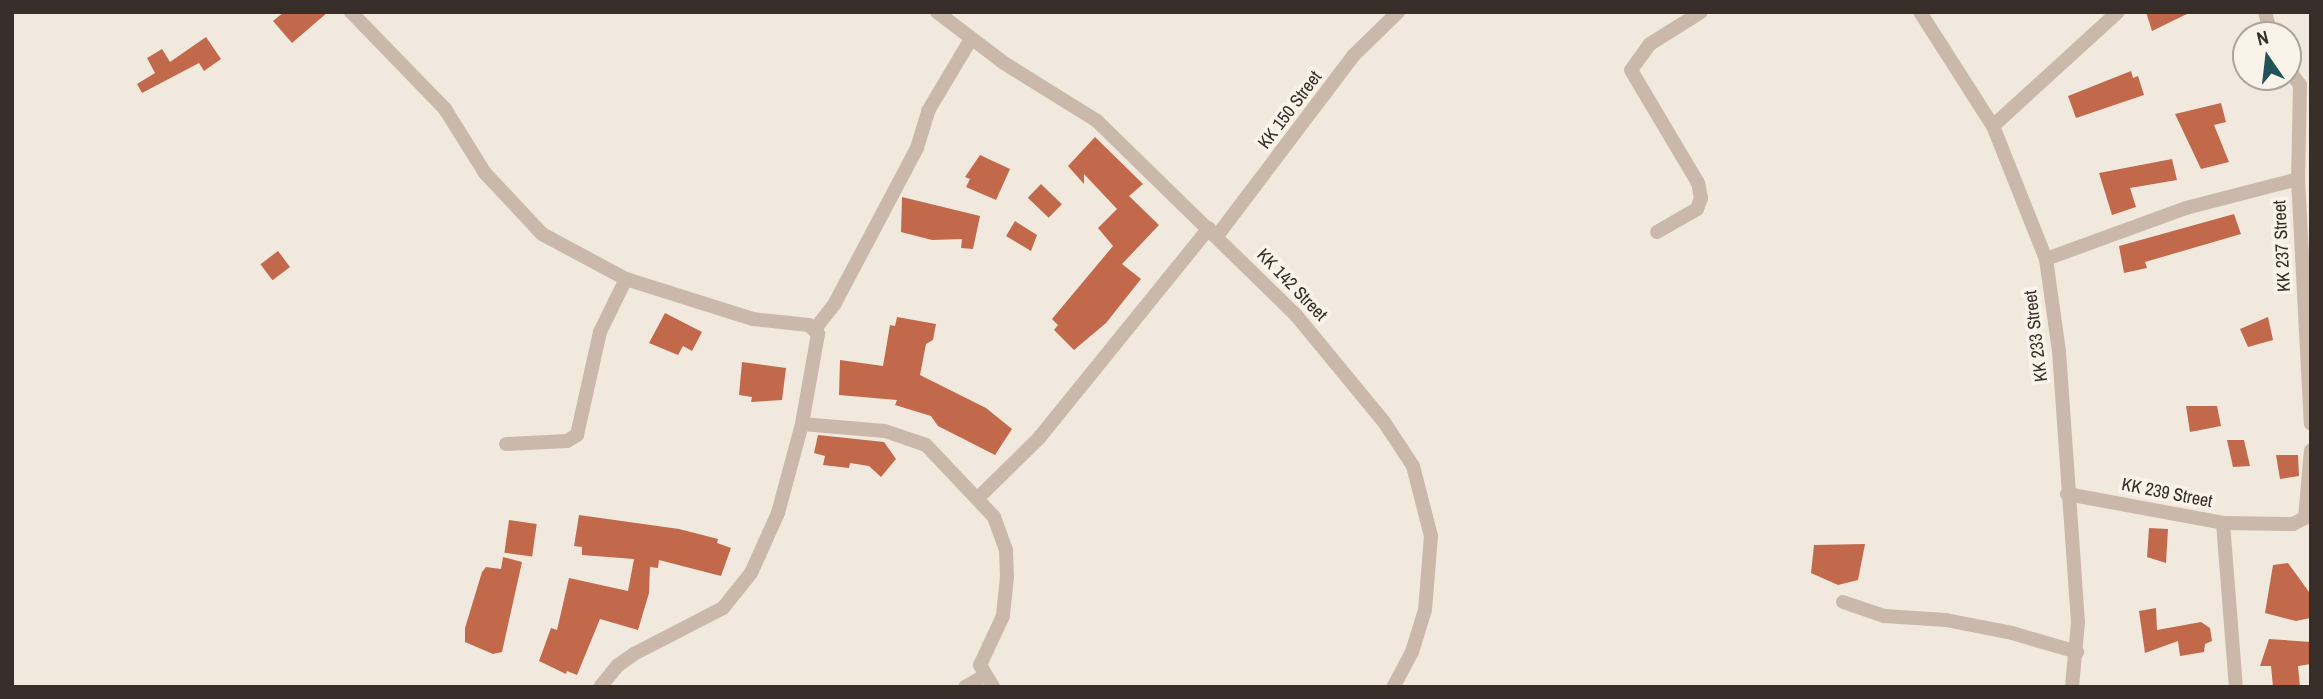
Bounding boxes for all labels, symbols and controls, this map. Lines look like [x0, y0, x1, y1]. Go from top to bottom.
north arrow [2232, 21, 2302, 91]
text: N [2254, 24, 2271, 52]
street label: KK 150 Street [1254, 67, 1326, 153]
street label: KK 237 Street [2269, 200, 2295, 292]
street label: KK 142 Street [1252, 244, 1332, 326]
street label: KK 233 Street [2020, 289, 2052, 383]
street label: KK 239 Street [2120, 474, 2214, 512]

